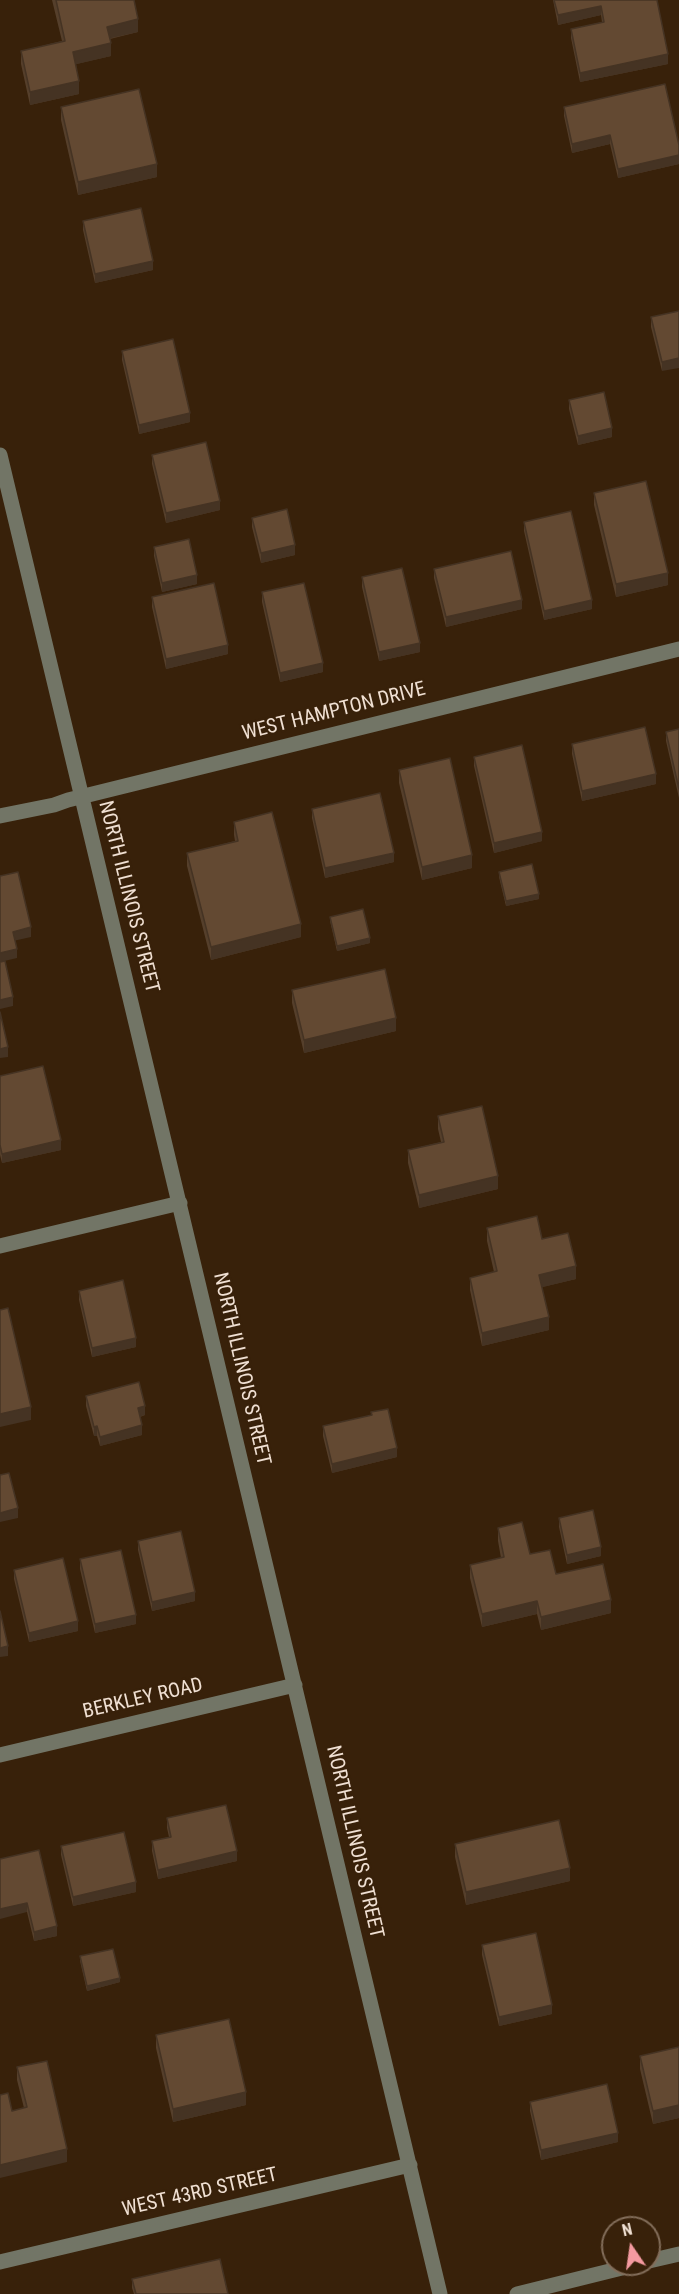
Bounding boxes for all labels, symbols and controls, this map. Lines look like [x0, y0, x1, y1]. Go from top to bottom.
street label: WEST HAMPTON DRIVE [240, 678, 428, 746]
street label: NORTH ILLINOIS STREET [93, 799, 163, 995]
street label: NORTH ILLINOIS STREET [207, 1270, 275, 1468]
street label: BERKLEY ROAD [81, 1674, 205, 1724]
street label: NORTH ILLINOIS STREET [320, 1743, 388, 1941]
street label: WEST 43RD STREET [120, 2163, 280, 2223]
north arrow [601, 2216, 661, 2276]
text: N [620, 2220, 634, 2240]

